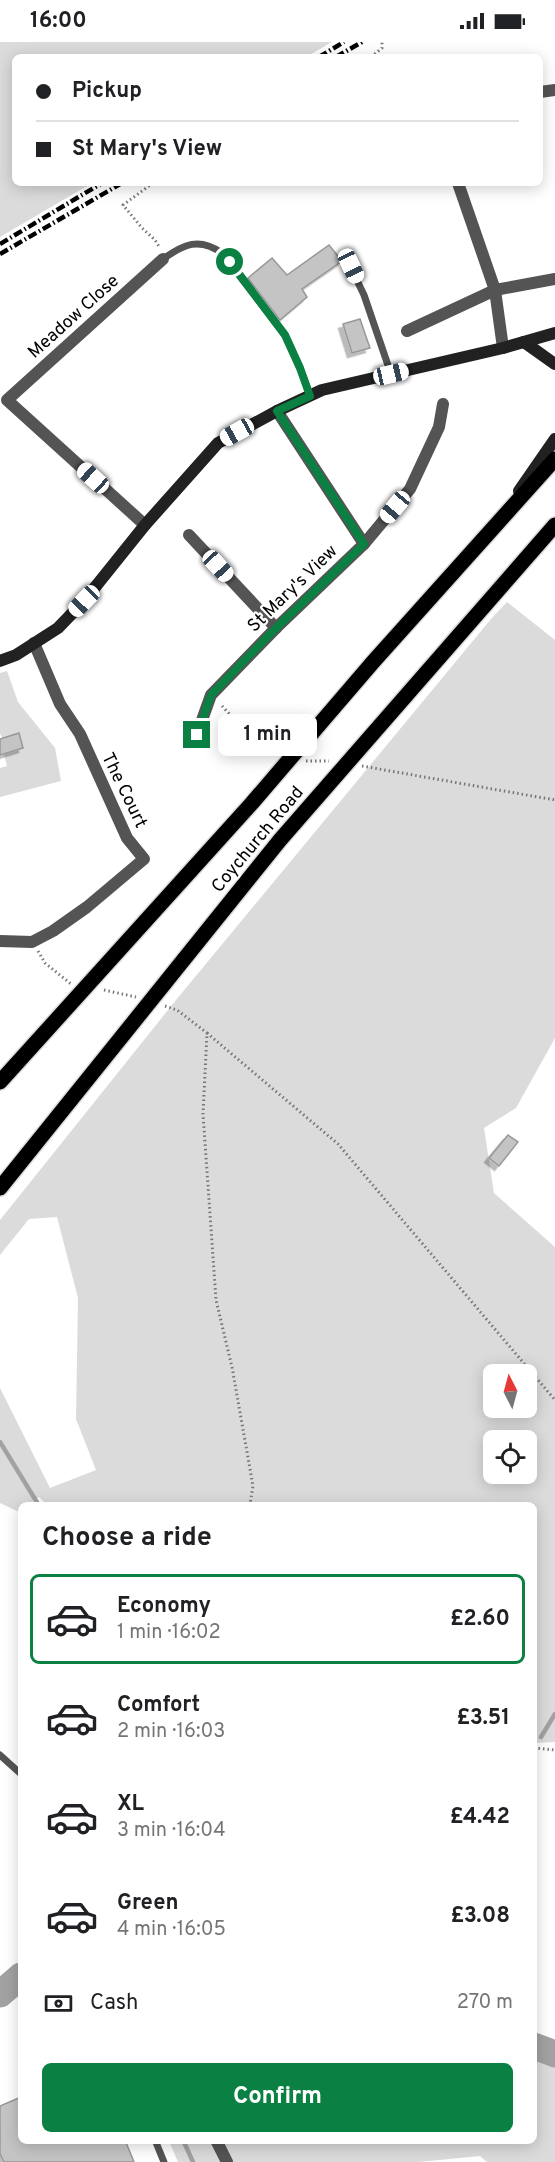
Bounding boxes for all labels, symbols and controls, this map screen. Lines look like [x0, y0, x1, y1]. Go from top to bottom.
text: 16:00 [30, 8, 87, 35]
text: Pickup [72, 78, 142, 105]
text: St Mary's View [72, 136, 222, 163]
car [335, 246, 367, 286]
route start [216, 248, 243, 275]
street label: Meadow Close [24, 270, 124, 364]
car [371, 361, 411, 387]
car [217, 415, 257, 449]
car [74, 459, 112, 497]
car [377, 487, 413, 527]
street label: St Mary's View [243, 540, 343, 638]
car [199, 547, 237, 585]
car [65, 582, 103, 620]
callout: 1 min [218, 714, 317, 756]
route end [183, 721, 210, 748]
text: 1 min [243, 722, 292, 748]
street label: The Court [96, 749, 152, 832]
street label: Coychurch Road [207, 782, 309, 898]
north arrow [483, 1364, 537, 1418]
map controls [483, 1364, 537, 1484]
button: locate [483, 1430, 537, 1484]
text: Choose a ride [42, 1521, 212, 1555]
icon: car [45, 1592, 99, 1646]
text: Economy [117, 1593, 211, 1620]
text: £2.60 [450, 1606, 510, 1633]
text: 1 min · 16:02 [117, 1620, 221, 1646]
icon: car [45, 1691, 99, 1745]
text: Comfort [117, 1692, 200, 1719]
text: £3.51 [456, 1705, 510, 1732]
text: 2 min · 16:03 [117, 1719, 225, 1745]
icon: car [45, 1790, 99, 1844]
text: XL [117, 1791, 144, 1818]
text: £4.42 [450, 1804, 510, 1831]
text: 3 min · 16:04 [117, 1818, 226, 1844]
icon: car [45, 1889, 99, 1943]
text: Green [117, 1890, 179, 1917]
text: £3.08 [450, 1903, 510, 1930]
text: 4 min · 16:05 [117, 1917, 226, 1943]
icon: cash [42, 1987, 75, 2020]
text: Cash [90, 1990, 139, 2017]
text: 270 m [457, 1990, 513, 2016]
button: Confirm [42, 2063, 513, 2132]

